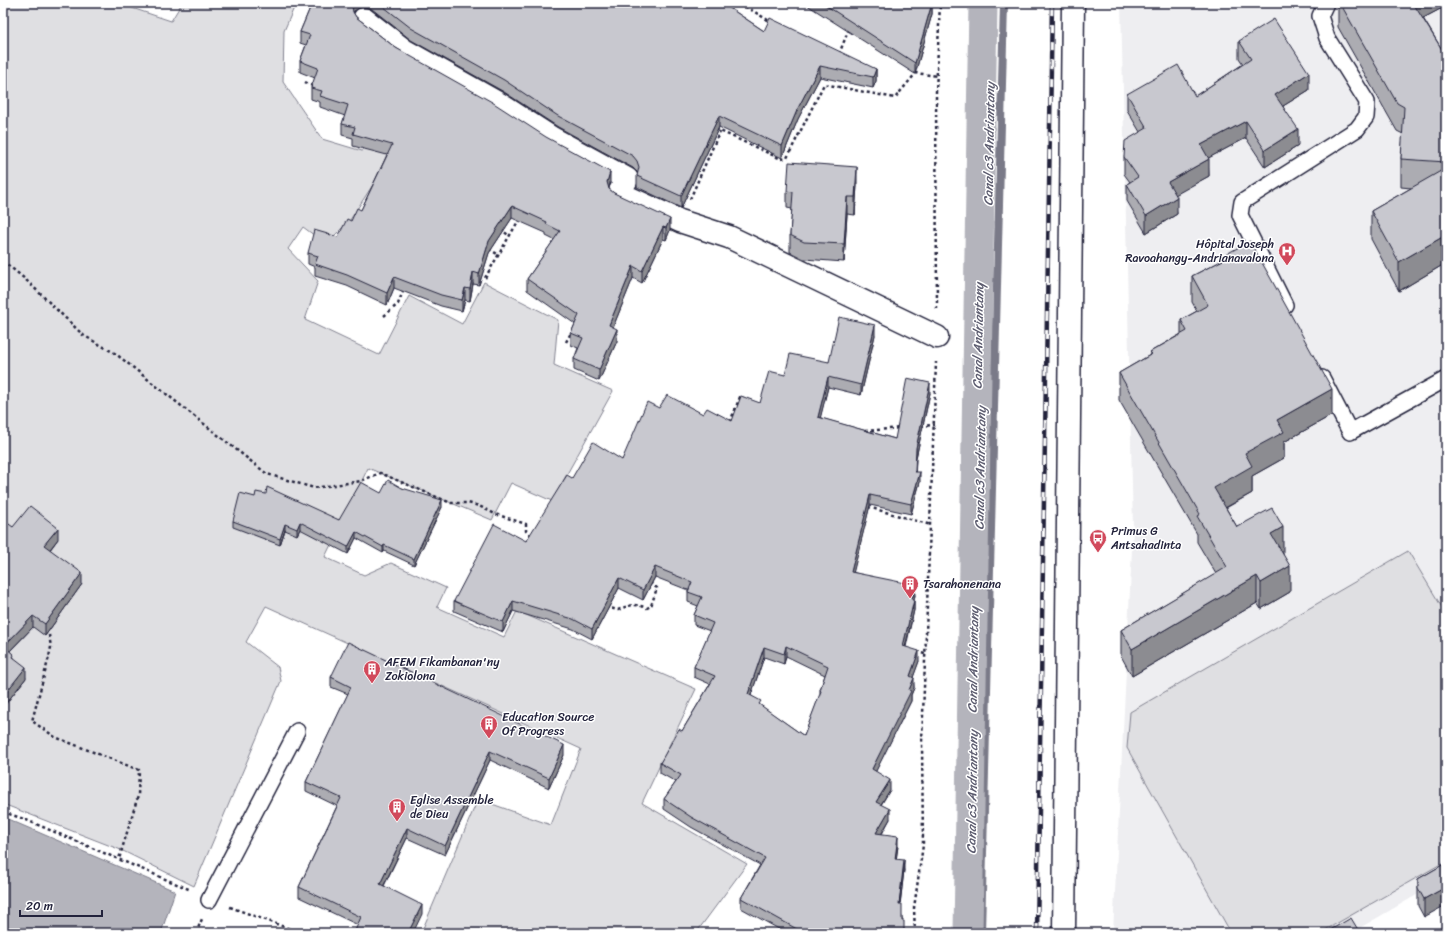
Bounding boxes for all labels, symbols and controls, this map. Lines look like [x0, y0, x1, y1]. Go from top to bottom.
water label: Canal c3 Andriantany [976, 80, 1002, 206]
place label: Hôpital Joseph Ravoahangy-Andrianavalona [1125, 233, 1274, 269]
hospital icon: Hôpital Joseph Ravoahangy-Andrianavalona [1277, 241, 1297, 266]
water label: Canal Andriantany [966, 280, 990, 389]
water label: Canal c3 Andriantany [967, 404, 993, 530]
place label: Primus G Antsahadinta [1110, 520, 1181, 556]
bus stop icon: Primus G Antsahadinta [1088, 528, 1108, 553]
place label: Tsarahonenana [923, 573, 1001, 595]
building icon: Tsarahonenana [900, 574, 920, 599]
water label: Canal Andriantany [961, 604, 985, 713]
place label: AFEM Fikambanan'ny Zokiolona [384, 651, 500, 687]
building icon: AFEM Fikambanan'ny Zokiolona [362, 659, 382, 684]
place label: Education Source Of Progress [502, 706, 594, 742]
building icon: Education Source Of Progress [479, 714, 499, 739]
water label: Canal c3 Andriantany [959, 728, 985, 854]
place label: Eglise Assemble de Dieu [410, 789, 494, 825]
building icon: Eglise Assemble de Dieu [387, 797, 407, 822]
scale bar [20, 892, 102, 918]
text: 20 m [26, 895, 53, 917]

